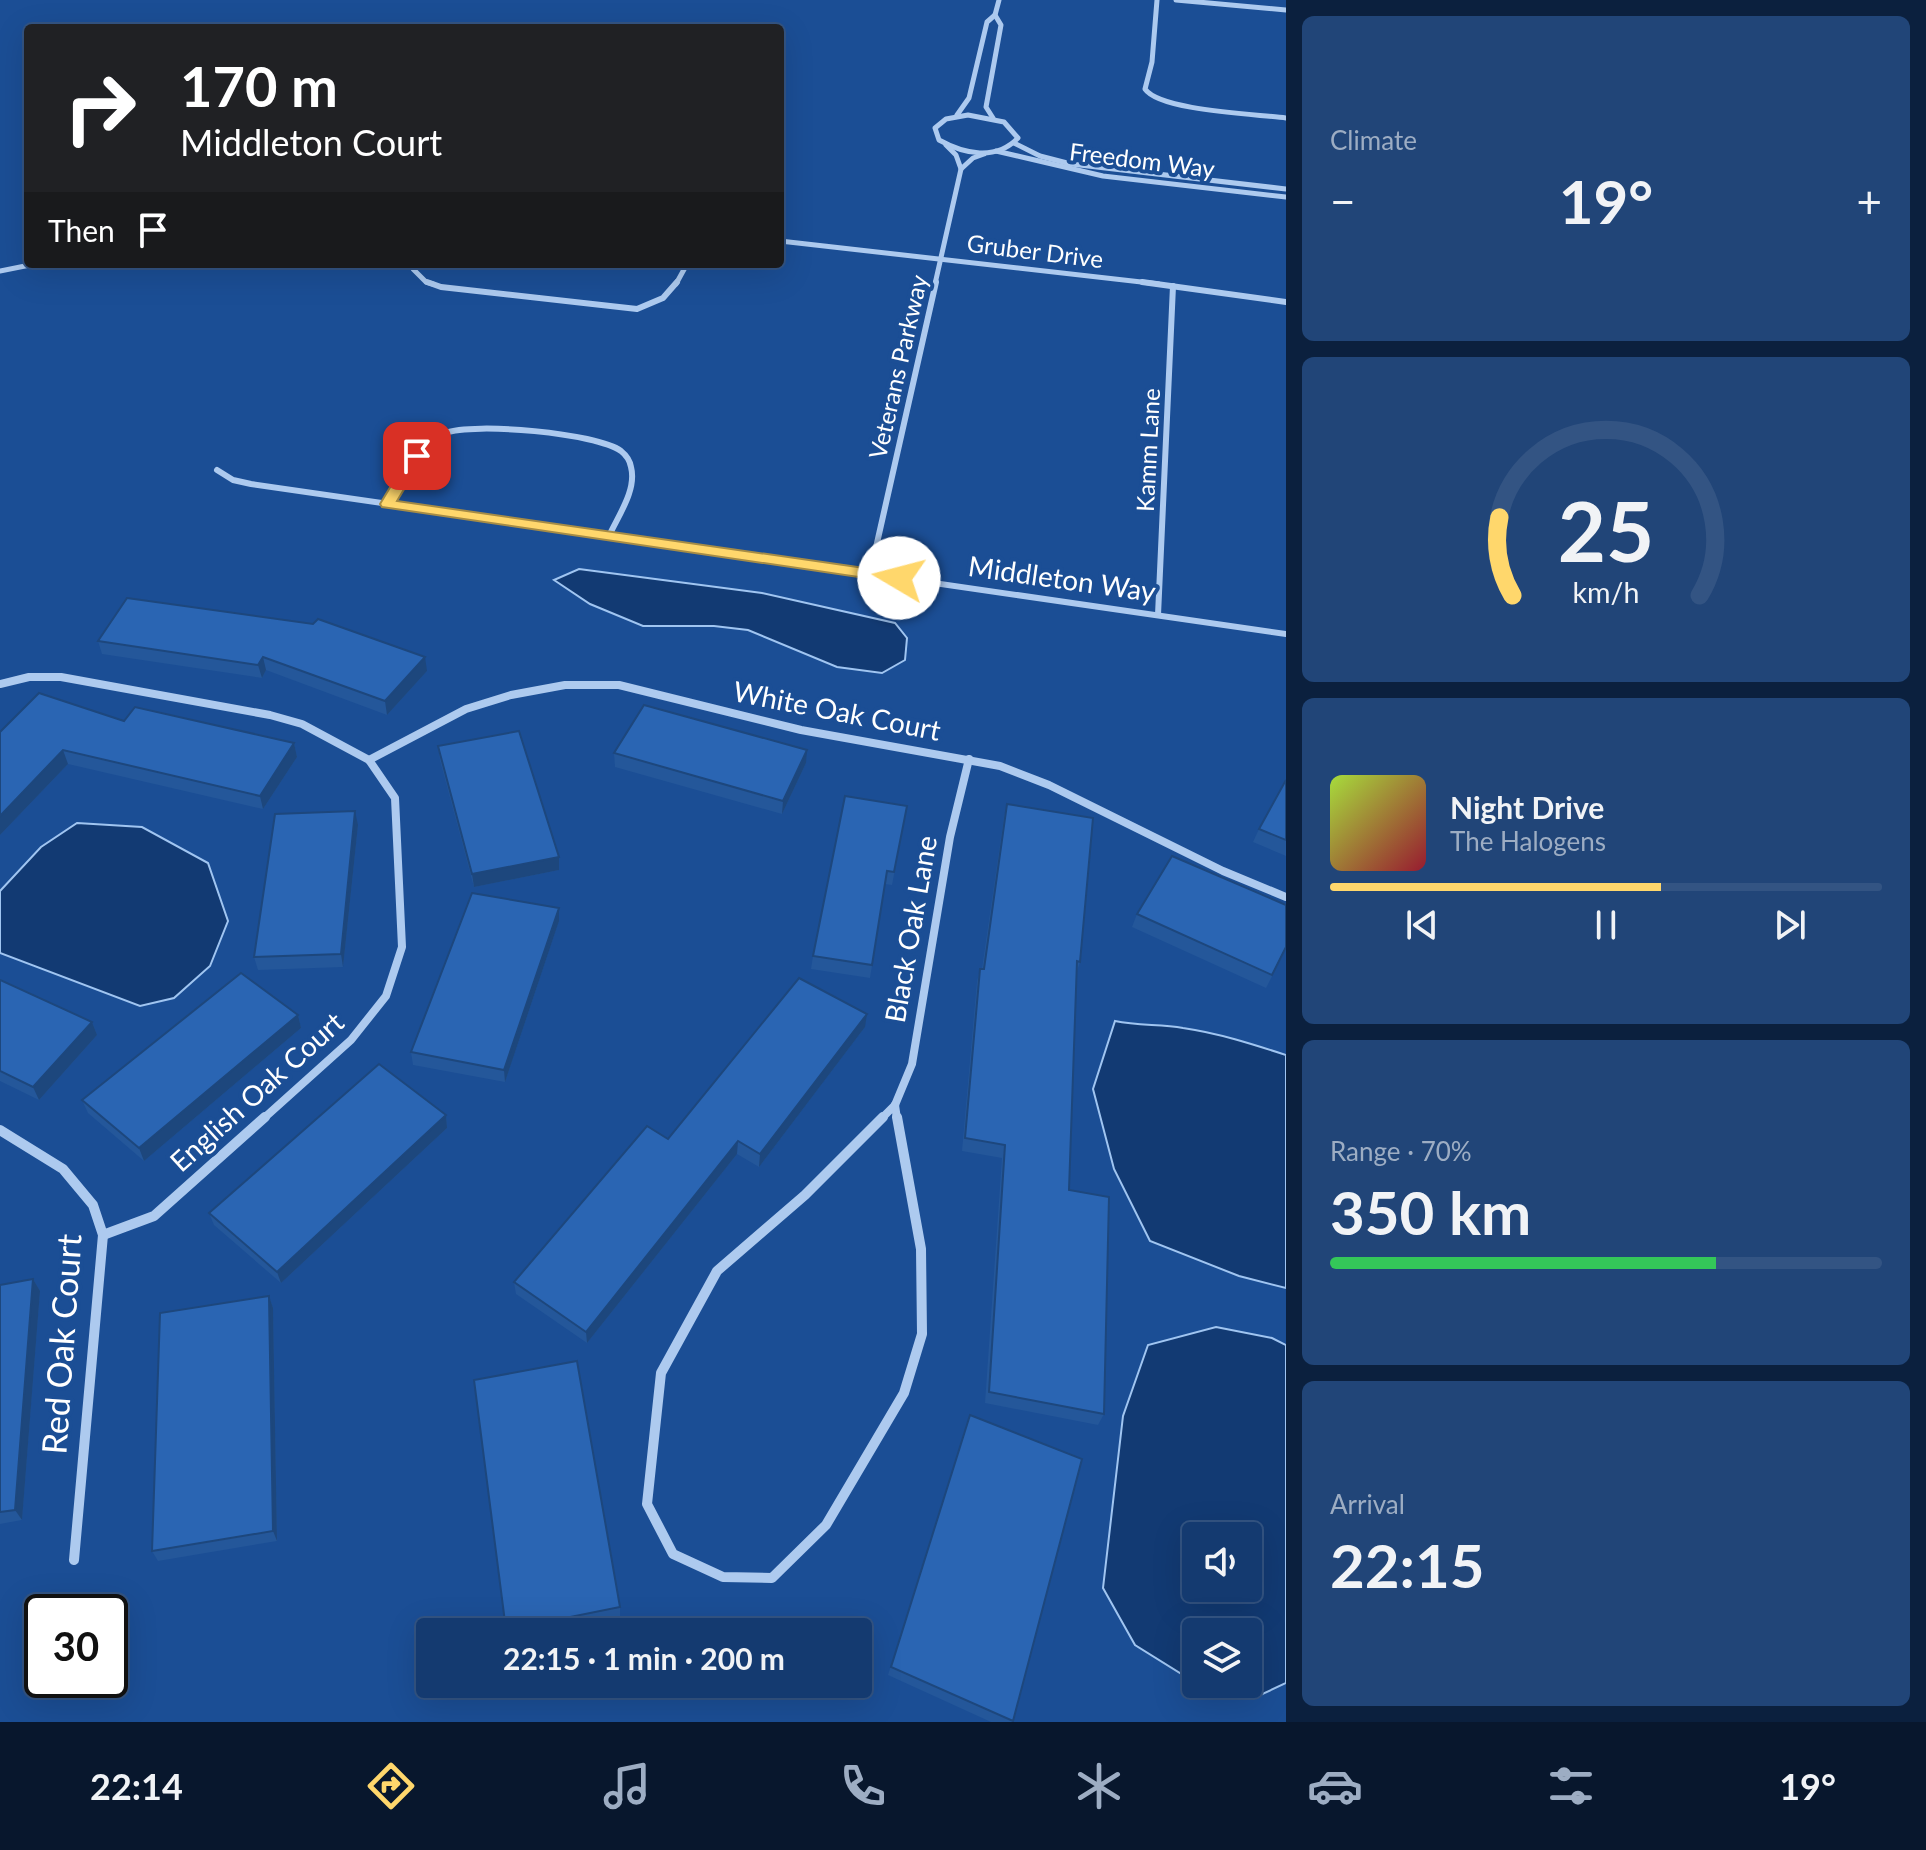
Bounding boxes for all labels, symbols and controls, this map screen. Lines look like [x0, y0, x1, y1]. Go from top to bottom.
text: 170 m [180, 52, 338, 119]
icon: right [48, 56, 152, 160]
text: Middleton Court [180, 120, 442, 164]
text: Climate [1330, 124, 1417, 156]
street label: Freedom Way [1068, 136, 1217, 183]
text: 19° [1559, 165, 1653, 237]
text: − [1330, 175, 1356, 227]
text: + [1856, 175, 1882, 227]
icon: arrive [131, 208, 175, 252]
text: Then [48, 212, 115, 248]
street label: Gruber Drive [965, 228, 1105, 273]
street label: Veterans Parkway [862, 271, 933, 462]
street label: Kamm Lane [1130, 387, 1165, 512]
pin [383, 422, 451, 490]
icon: arrive [395, 434, 439, 478]
text: 25 [1558, 479, 1654, 579]
position arrow [857, 536, 941, 620]
street label: Middleton Way [966, 548, 1159, 608]
text: km/h [1573, 575, 1639, 609]
street label: White Oak Court [731, 673, 944, 747]
text: Night Drive [1450, 789, 1604, 825]
text: The Halogens [1450, 825, 1606, 857]
street label: Black Oak Lane [877, 833, 943, 1025]
icon: previous [1400, 903, 1444, 947]
icon: pause [1584, 903, 1628, 947]
icon: next [1768, 903, 1812, 947]
street label: English Oak Court [163, 1004, 350, 1178]
text: Range · 70% [1330, 1135, 1472, 1167]
text: 350 km [1330, 1176, 1531, 1248]
street label: Red Oak Court [32, 1232, 89, 1455]
text: Arrival [1330, 1488, 1405, 1520]
map controls [1182, 1522, 1262, 1698]
button: sound [1182, 1522, 1262, 1602]
text: 22:15 [1330, 1529, 1485, 1601]
speed limit sign: 30 [24, 1594, 128, 1698]
button: layers [1182, 1618, 1262, 1698]
text: 22:15 · 1 min · 200 m [503, 1640, 785, 1676]
icon: directions [363, 1758, 419, 1814]
icon: music [599, 1758, 655, 1814]
icon: phone [835, 1758, 891, 1814]
icon: climate [1071, 1758, 1127, 1814]
icon: car [1307, 1758, 1363, 1814]
icon: filters [1543, 1758, 1599, 1814]
text: 22:14 [90, 1764, 183, 1808]
text: 19° [1779, 1764, 1836, 1808]

